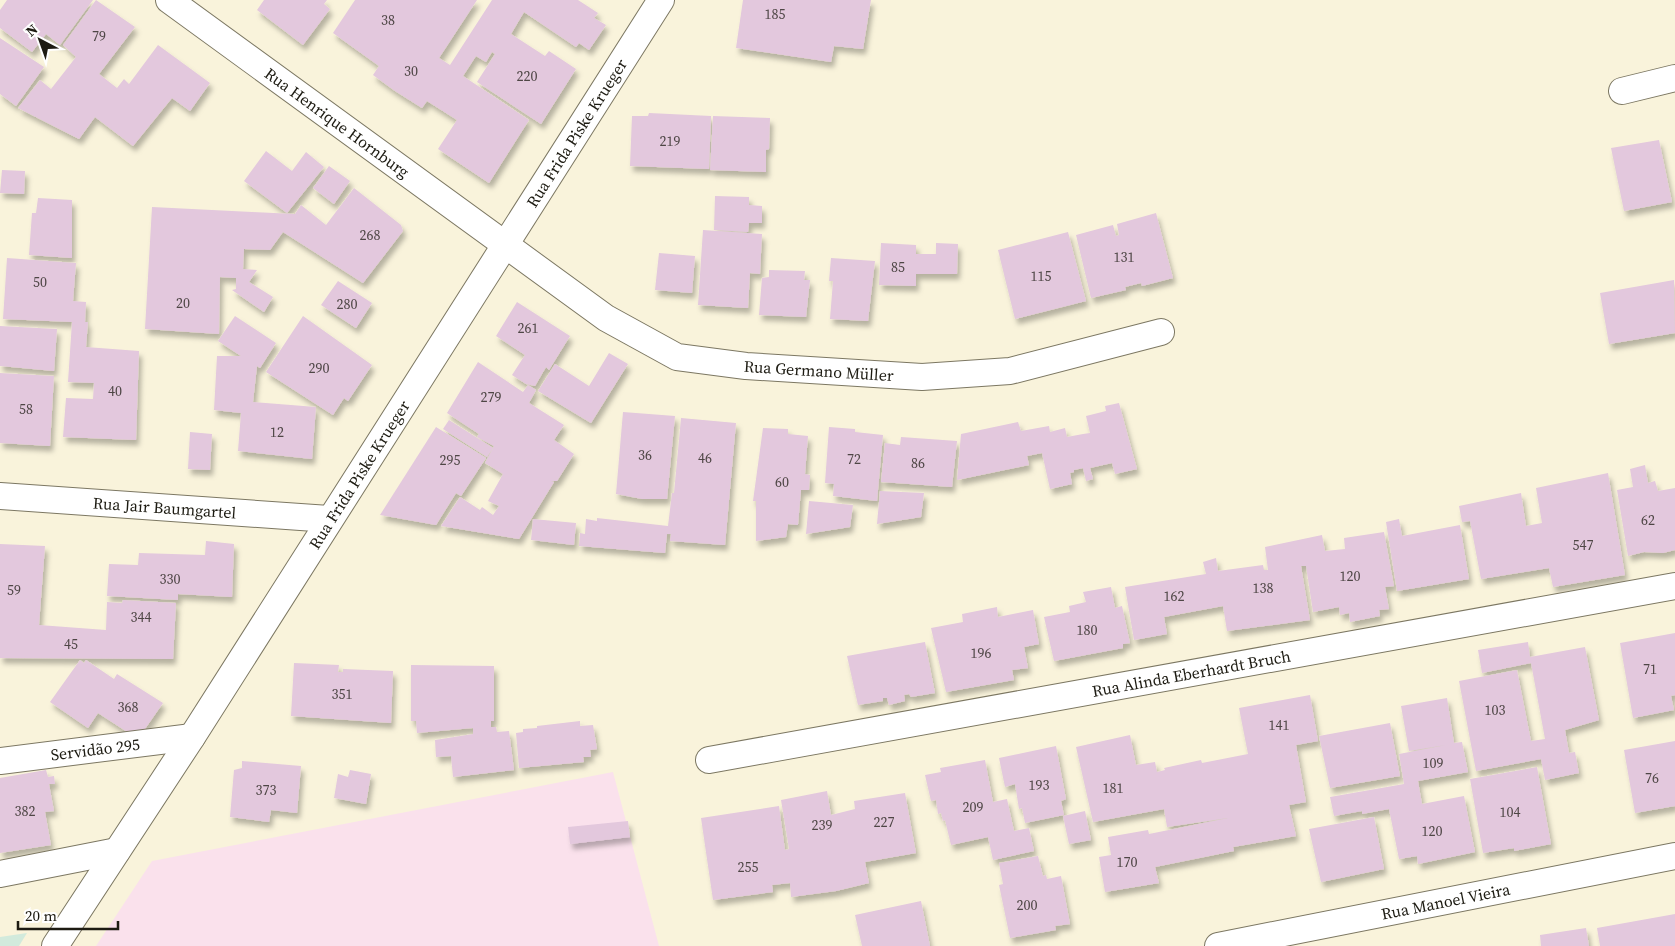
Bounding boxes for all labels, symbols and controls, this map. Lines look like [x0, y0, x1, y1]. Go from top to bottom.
house number: 185 [765, 4, 786, 24]
house number: 38 [381, 10, 395, 30]
north arrow [15, 15, 65, 65]
text: N [21, 19, 42, 41]
house number: 79 [92, 26, 106, 46]
street label: Rua Frida Piske Krueger [521, 54, 632, 211]
house number: 30 [404, 61, 418, 81]
street label: Rua Henrique Hornburg [260, 62, 414, 182]
house number: 220 [517, 66, 538, 86]
house number: 219 [660, 131, 681, 151]
house number: 268 [360, 225, 381, 245]
house number: 131 [1114, 247, 1135, 267]
house number: 85 [891, 257, 905, 277]
house number: 115 [1031, 266, 1052, 286]
house number: 50 [33, 272, 47, 292]
house number: 20 [176, 293, 190, 313]
house number: 280 [337, 294, 358, 314]
house number: 261 [518, 318, 539, 338]
street label: Rua Germano Müller [743, 355, 895, 386]
house number: 290 [309, 358, 330, 378]
house number: 40 [108, 381, 122, 401]
house number: 279 [481, 387, 502, 407]
street label: Rua Frida Piske Krueger [304, 396, 415, 553]
house number: 58 [19, 399, 33, 419]
house number: 12 [270, 422, 284, 442]
house number: 36 [638, 445, 652, 465]
house number: 46 [698, 448, 712, 468]
house number: 72 [847, 449, 861, 469]
house number: 295 [440, 450, 461, 470]
house number: 86 [911, 453, 925, 473]
house number: 60 [775, 472, 789, 492]
street label: Rua Jair Baumgartel [92, 492, 237, 524]
house number: 62 [1641, 510, 1655, 530]
house number: 547 [1573, 535, 1594, 555]
house number: 120 [1340, 566, 1361, 586]
house number: 330 [160, 569, 181, 589]
house number: 138 [1253, 578, 1274, 598]
house number: 59 [7, 580, 21, 600]
house number: 162 [1164, 586, 1185, 606]
house number: 344 [131, 607, 152, 627]
house number: 180 [1077, 620, 1098, 640]
house number: 45 [64, 634, 78, 654]
house number: 196 [971, 643, 992, 663]
street label: Rua Alinda Eberhardt Bruch [1090, 644, 1293, 702]
house number: 71 [1643, 659, 1657, 679]
house number: 351 [332, 684, 353, 704]
house number: 368 [118, 697, 139, 717]
house number: 103 [1485, 700, 1506, 720]
house number: 141 [1269, 715, 1290, 735]
street label: Servidão 295 [49, 733, 141, 766]
house number: 109 [1423, 753, 1444, 773]
house number: 76 [1645, 768, 1659, 788]
house number: 193 [1029, 775, 1050, 795]
house number: 181 [1103, 778, 1124, 798]
house number: 373 [256, 780, 277, 800]
house number: 209 [963, 797, 984, 817]
house number: 382 [15, 801, 36, 821]
house number: 104 [1500, 802, 1521, 822]
house number: 227 [874, 812, 895, 832]
house number: 239 [812, 815, 833, 835]
house number: 120 [1422, 821, 1443, 841]
house number: 170 [1117, 852, 1138, 872]
house number: 255 [738, 857, 759, 877]
street label: Rua Manoel Vieira [1379, 878, 1513, 925]
house number: 200 [1017, 895, 1038, 915]
scale bar [18, 898, 118, 930]
text: 20 m [25, 905, 57, 926]

